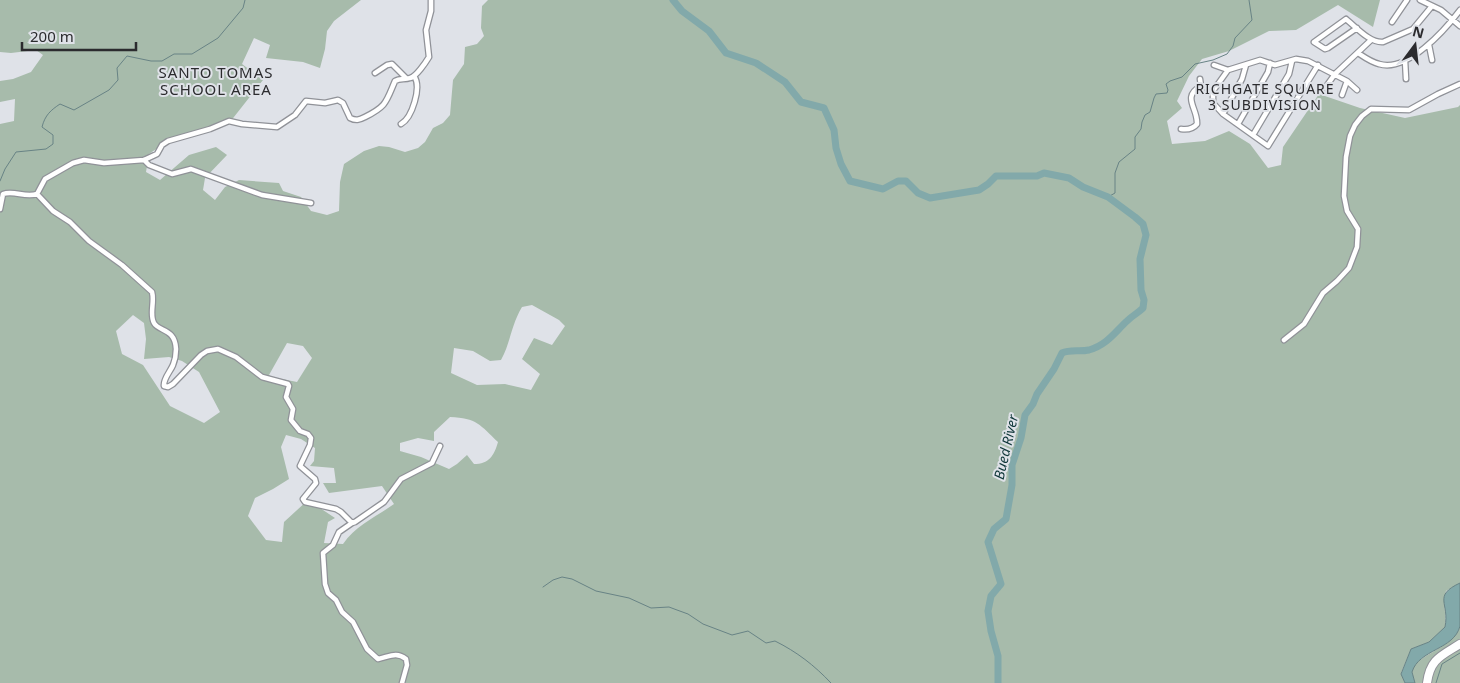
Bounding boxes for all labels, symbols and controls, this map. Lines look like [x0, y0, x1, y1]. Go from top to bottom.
scale bar [22, 20, 136, 52]
north arrow [1390, 20, 1440, 70]
text: N [1411, 21, 1426, 43]
text: 200 m [30, 26, 74, 46]
district label: SANTO TOMAS SCHOOL AREA [158, 62, 274, 99]
district label: RICHGATE SQUARE 3 SUBDIVISION [1195, 79, 1335, 114]
water label: Bued River [989, 412, 1022, 481]

